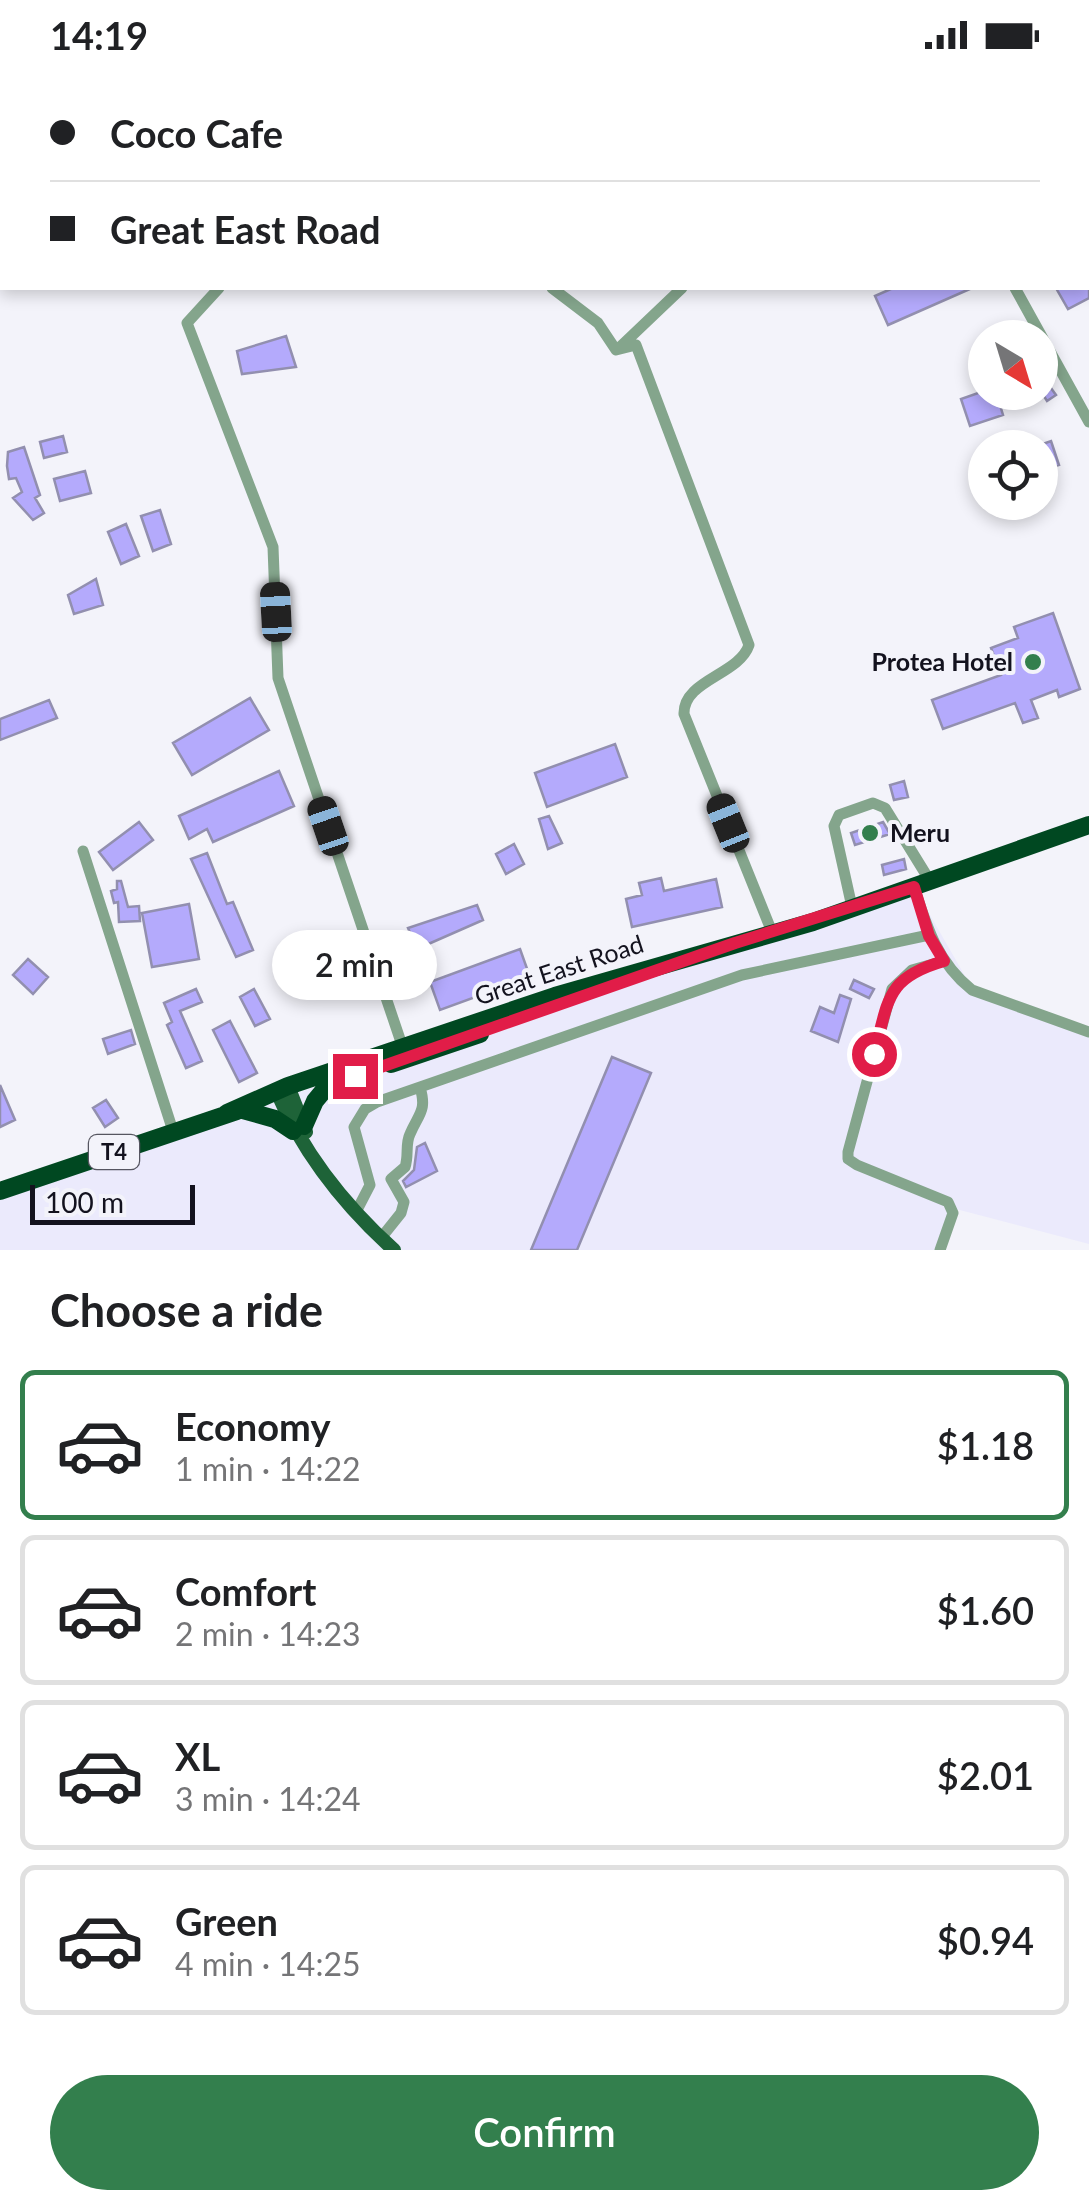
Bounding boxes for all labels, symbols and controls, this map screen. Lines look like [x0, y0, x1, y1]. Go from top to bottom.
text: 14:19 [50, 12, 148, 58]
text: Coco Cafe [110, 110, 283, 156]
text: Great East Road [110, 206, 381, 252]
north arrow [968, 320, 1058, 410]
map controls [968, 320, 1058, 520]
button: locate [968, 430, 1058, 520]
car [259, 581, 293, 643]
place label: Protea Hotel [872, 646, 1013, 676]
marker: Protea Hotel [1022, 651, 1044, 673]
car [703, 790, 753, 856]
car [304, 793, 352, 859]
place label: Meru [890, 817, 950, 847]
marker: Meru [859, 822, 881, 844]
street label: Great East Road [470, 928, 647, 1010]
callout: 2 min [272, 931, 438, 1001]
text: 2 min [315, 945, 394, 984]
route start [852, 1032, 897, 1077]
route end [333, 1054, 378, 1099]
road number: T4 [89, 1135, 139, 1169]
scale bar [30, 1180, 195, 1224]
text: 100 m [45, 1185, 124, 1219]
text: Choose a ride [50, 1283, 323, 1337]
icon: car [55, 1400, 145, 1490]
text: Economy [175, 1403, 330, 1449]
text: $1.18 [937, 1422, 1034, 1468]
text: 1 min · 14:22 [175, 1449, 361, 1488]
icon: car [55, 1565, 145, 1655]
text: Comfort [175, 1568, 316, 1614]
text: $1.60 [937, 1587, 1034, 1633]
text: 2 min · 14:23 [175, 1614, 361, 1653]
icon: car [55, 1730, 145, 1820]
text: XL [175, 1733, 220, 1779]
text: $2.01 [937, 1752, 1034, 1798]
text: 3 min · 14:24 [175, 1779, 361, 1818]
icon: car [55, 1895, 145, 1985]
text: Green [175, 1898, 278, 1944]
text: $0.94 [937, 1917, 1034, 1963]
text: 4 min · 14:25 [175, 1944, 361, 1983]
button: Confirm [50, 2075, 1039, 2190]

